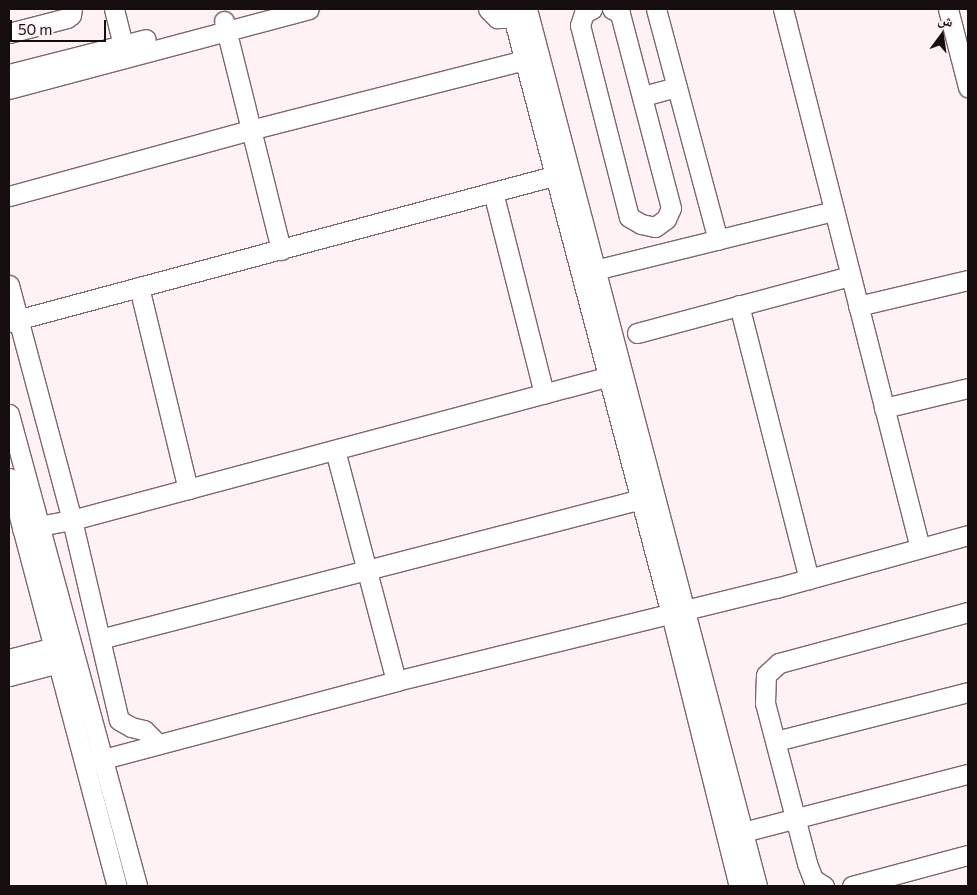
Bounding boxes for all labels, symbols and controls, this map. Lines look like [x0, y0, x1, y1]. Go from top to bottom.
scale bar [12, 10, 109, 42]
north arrow [917, 10, 967, 60]
text: ش [936, 10, 955, 30]
text: 50 m [18, 20, 52, 38]

